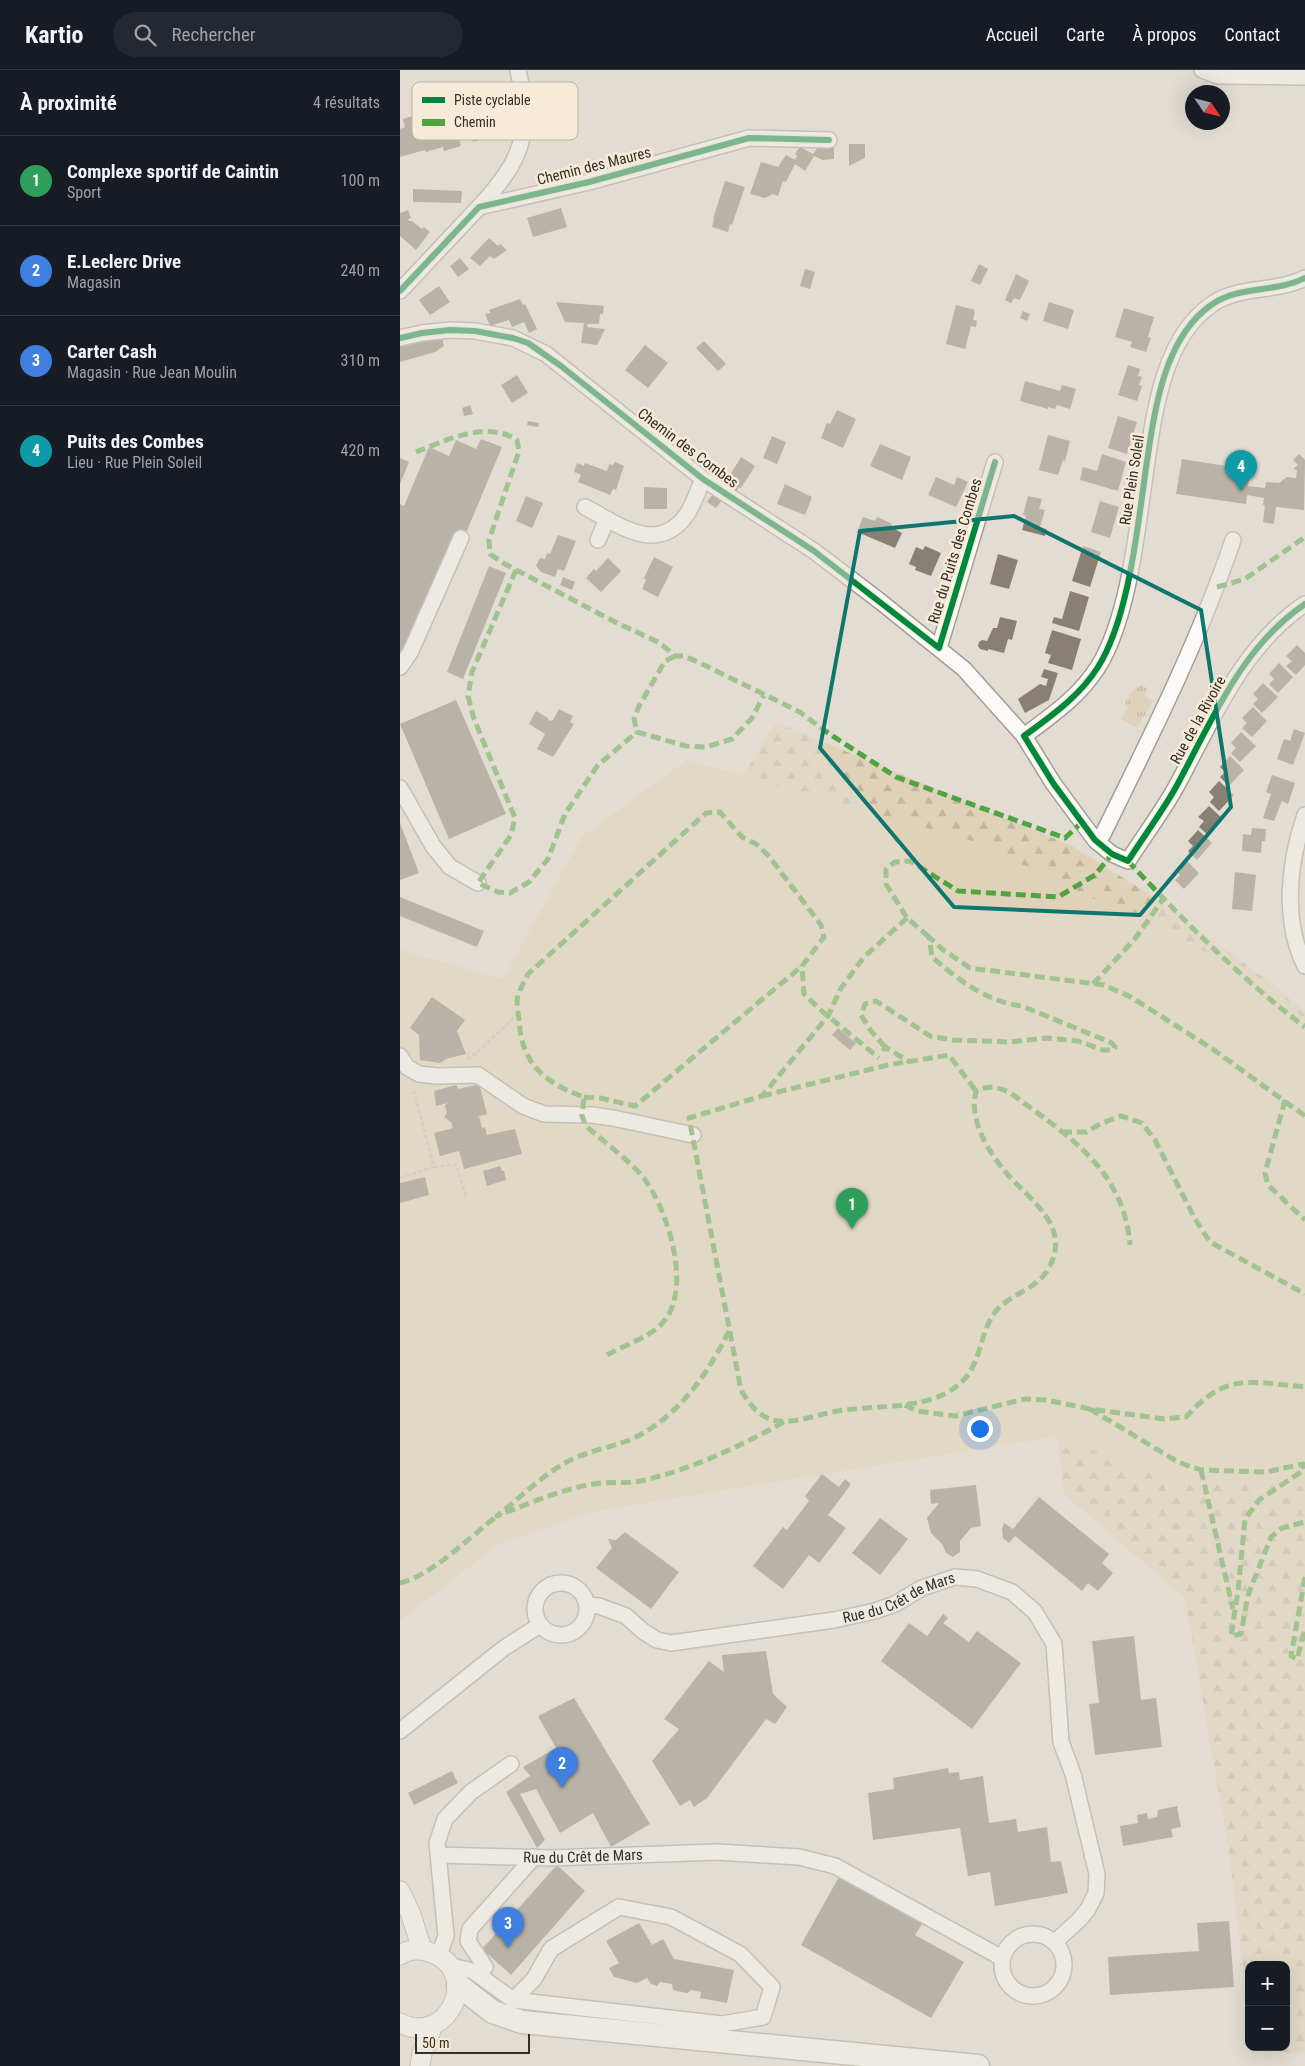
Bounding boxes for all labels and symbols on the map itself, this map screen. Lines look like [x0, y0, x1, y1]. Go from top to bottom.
legend [412, 82, 578, 140]
north arrow [1185, 85, 1230, 130]
text: Piste cyclable [454, 92, 531, 108]
text: Chemin [454, 114, 496, 130]
street label: Chemin des Maures [535, 143, 653, 189]
street label: Chemin des Combes [634, 404, 742, 492]
street label: Rue Plein Soleil [1116, 434, 1148, 526]
pin: 4 [1225, 450, 1257, 491]
street label: Rue du Puits des Combes [924, 476, 986, 626]
street label: Rue de la Rivoire [1166, 673, 1230, 767]
pin: 1 [836, 1188, 868, 1229]
your location [967, 1416, 993, 1442]
street label: Rue du Crêt de Mars [841, 1569, 957, 1627]
pin: 2 [546, 1747, 578, 1788]
street label: Rue du Crêt de Mars [523, 1846, 643, 1867]
pin: 3 [492, 1907, 524, 1948]
scale bar [415, 2031, 530, 2054]

